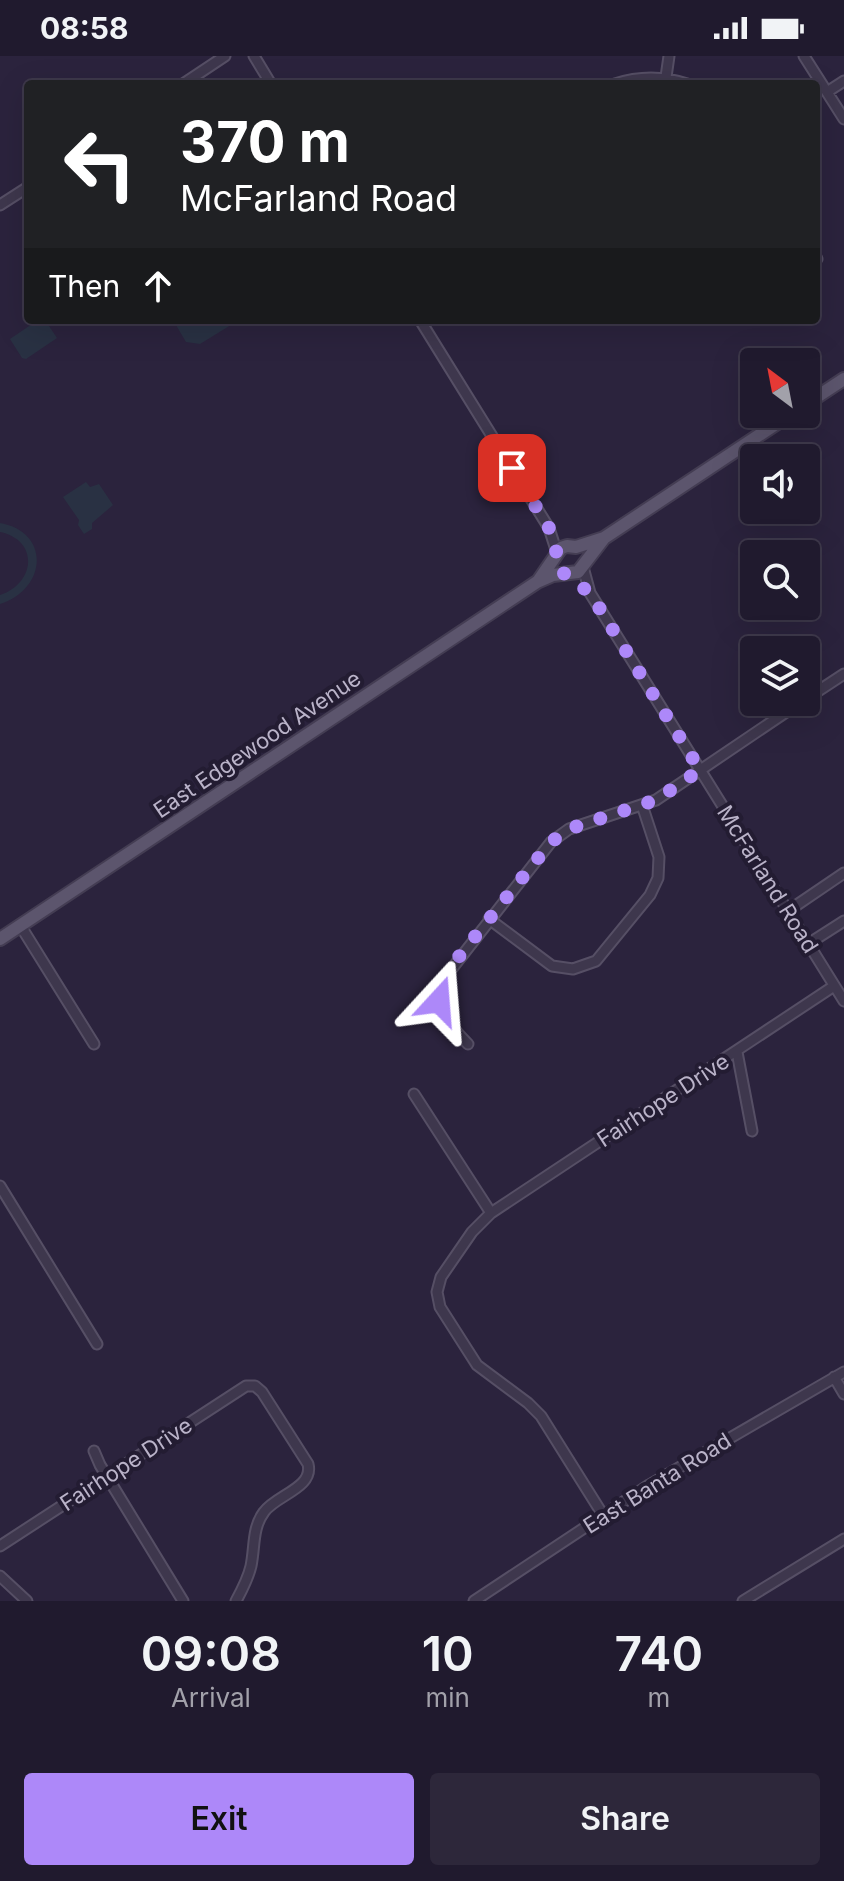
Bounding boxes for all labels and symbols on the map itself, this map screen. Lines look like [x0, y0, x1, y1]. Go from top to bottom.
north arrow [740, 348, 820, 428]
pin [478, 434, 546, 502]
street label: East Edgewood Avenue [149, 665, 365, 823]
street label: McFarland Road [712, 800, 824, 958]
position arrow [397, 959, 481, 1043]
street label: Fairhope Drive [592, 1048, 734, 1152]
street label: Fairhope Drive [55, 1412, 197, 1516]
street label: East Banta Road [578, 1427, 736, 1539]

